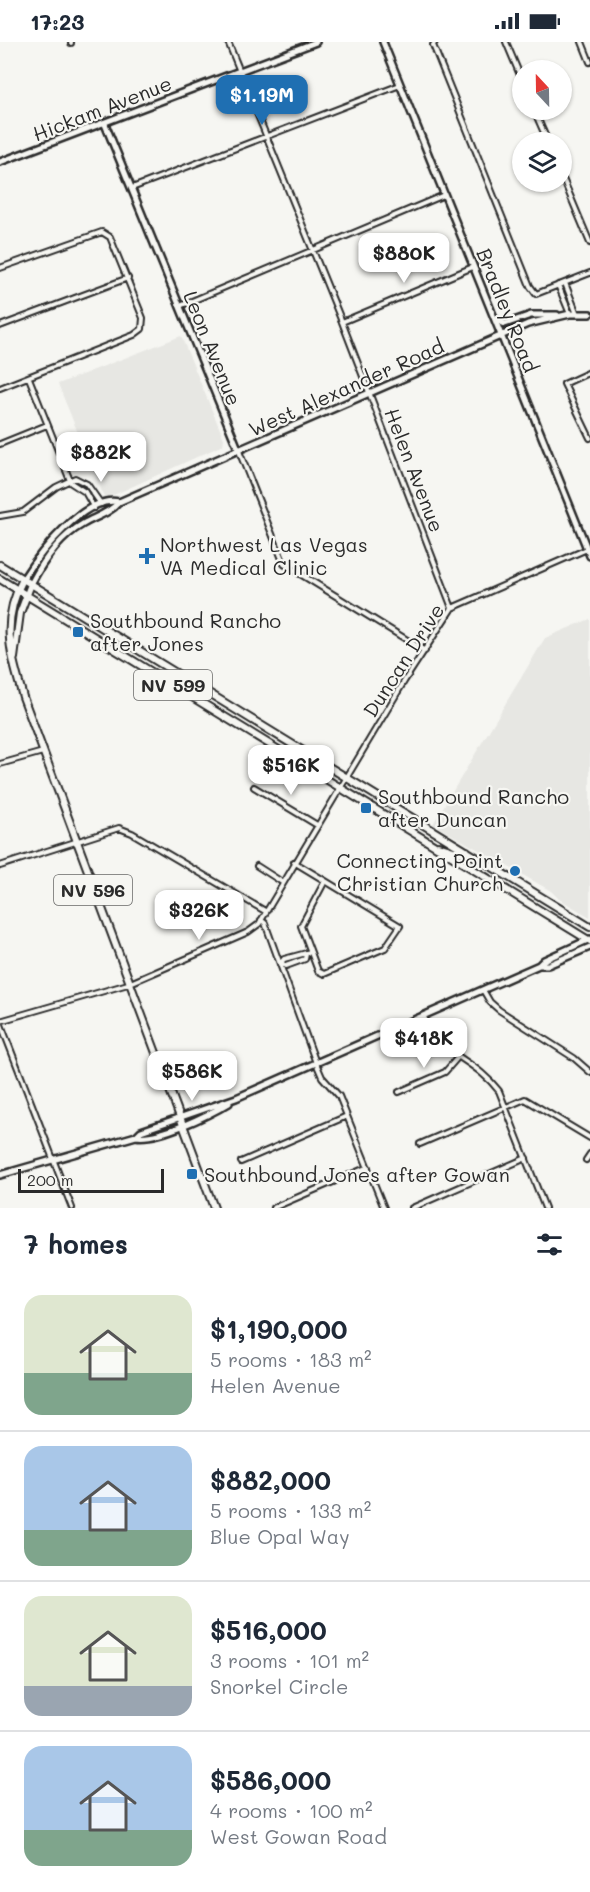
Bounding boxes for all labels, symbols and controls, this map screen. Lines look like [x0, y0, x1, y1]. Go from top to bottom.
text: 17:23 [30, 7, 84, 36]
north arrow [512, 60, 572, 120]
map controls [512, 60, 572, 192]
street label: Hickam Avenue [29, 70, 175, 146]
pin: $1.19M [213, 75, 311, 126]
text: $1.19M [230, 81, 294, 107]
button: layers [512, 132, 572, 192]
pin: $880K [362, 233, 446, 284]
text: $880K [372, 239, 436, 265]
street label: Bradley Road [471, 244, 545, 376]
street label: Leon Avenue [178, 287, 248, 409]
street label: West Alexander Road [244, 332, 448, 442]
street label: Helen Avenue [379, 404, 451, 536]
pin: $882K [59, 432, 143, 483]
text: $882K [70, 438, 132, 464]
place label: Northwest Las Vegas VA Medical Clinic [160, 531, 368, 580]
marker: Northwest Las Vegas VA Medical Clinic [138, 547, 156, 565]
street label: Duncan Drive [357, 598, 449, 722]
place label: Southbound Rancho after Jones [90, 607, 281, 656]
marker: Southbound Rancho after Jones [71, 625, 85, 639]
road number: NV 599 [134, 670, 212, 700]
pin: $516K [249, 745, 333, 796]
text: $516K [262, 751, 320, 777]
place label: Southbound Rancho after Duncan [378, 783, 569, 832]
marker: Southbound Rancho after Duncan [359, 801, 373, 815]
place label: Connecting Point Christian Church [336, 847, 503, 896]
marker: Connecting Point Christian Church [508, 864, 522, 878]
road number: NV 596 [54, 875, 132, 905]
pin: $326K [157, 890, 241, 941]
text: $326K [169, 896, 229, 922]
pin: $418K [382, 1018, 466, 1069]
text: $418K [394, 1024, 454, 1050]
pin: $586K [150, 1051, 234, 1102]
text: $586K [161, 1057, 223, 1083]
place label: Southbound Jones after Gowan [204, 1161, 510, 1187]
scale bar [18, 1166, 164, 1194]
marker: Southbound Jones after Gowan [185, 1167, 199, 1181]
text: 200 m [27, 1169, 74, 1190]
text: 7 homes [24, 1227, 128, 1261]
icon: filters [533, 1228, 566, 1261]
text: $1,190,000 [210, 1312, 348, 1346]
icon: home [72, 1319, 144, 1391]
text: 5 rooms · 183 m² [210, 1346, 372, 1372]
text: Helen Avenue [210, 1372, 341, 1398]
text: $882,000 [210, 1463, 331, 1497]
icon: home [72, 1470, 144, 1542]
text: 5 rooms · 133 m² [210, 1497, 371, 1523]
text: Blue Opal Way [210, 1523, 350, 1549]
text: $516,000 [210, 1613, 327, 1647]
icon: home [72, 1620, 144, 1692]
text: 3 rooms · 101 m² [210, 1647, 369, 1673]
text: Snorkel Circle [210, 1673, 348, 1699]
text: $586,000 [210, 1763, 331, 1797]
icon: home [72, 1770, 144, 1842]
text: 4 rooms · 100 m² [210, 1797, 373, 1823]
text: West Gowan Road [210, 1823, 387, 1849]

